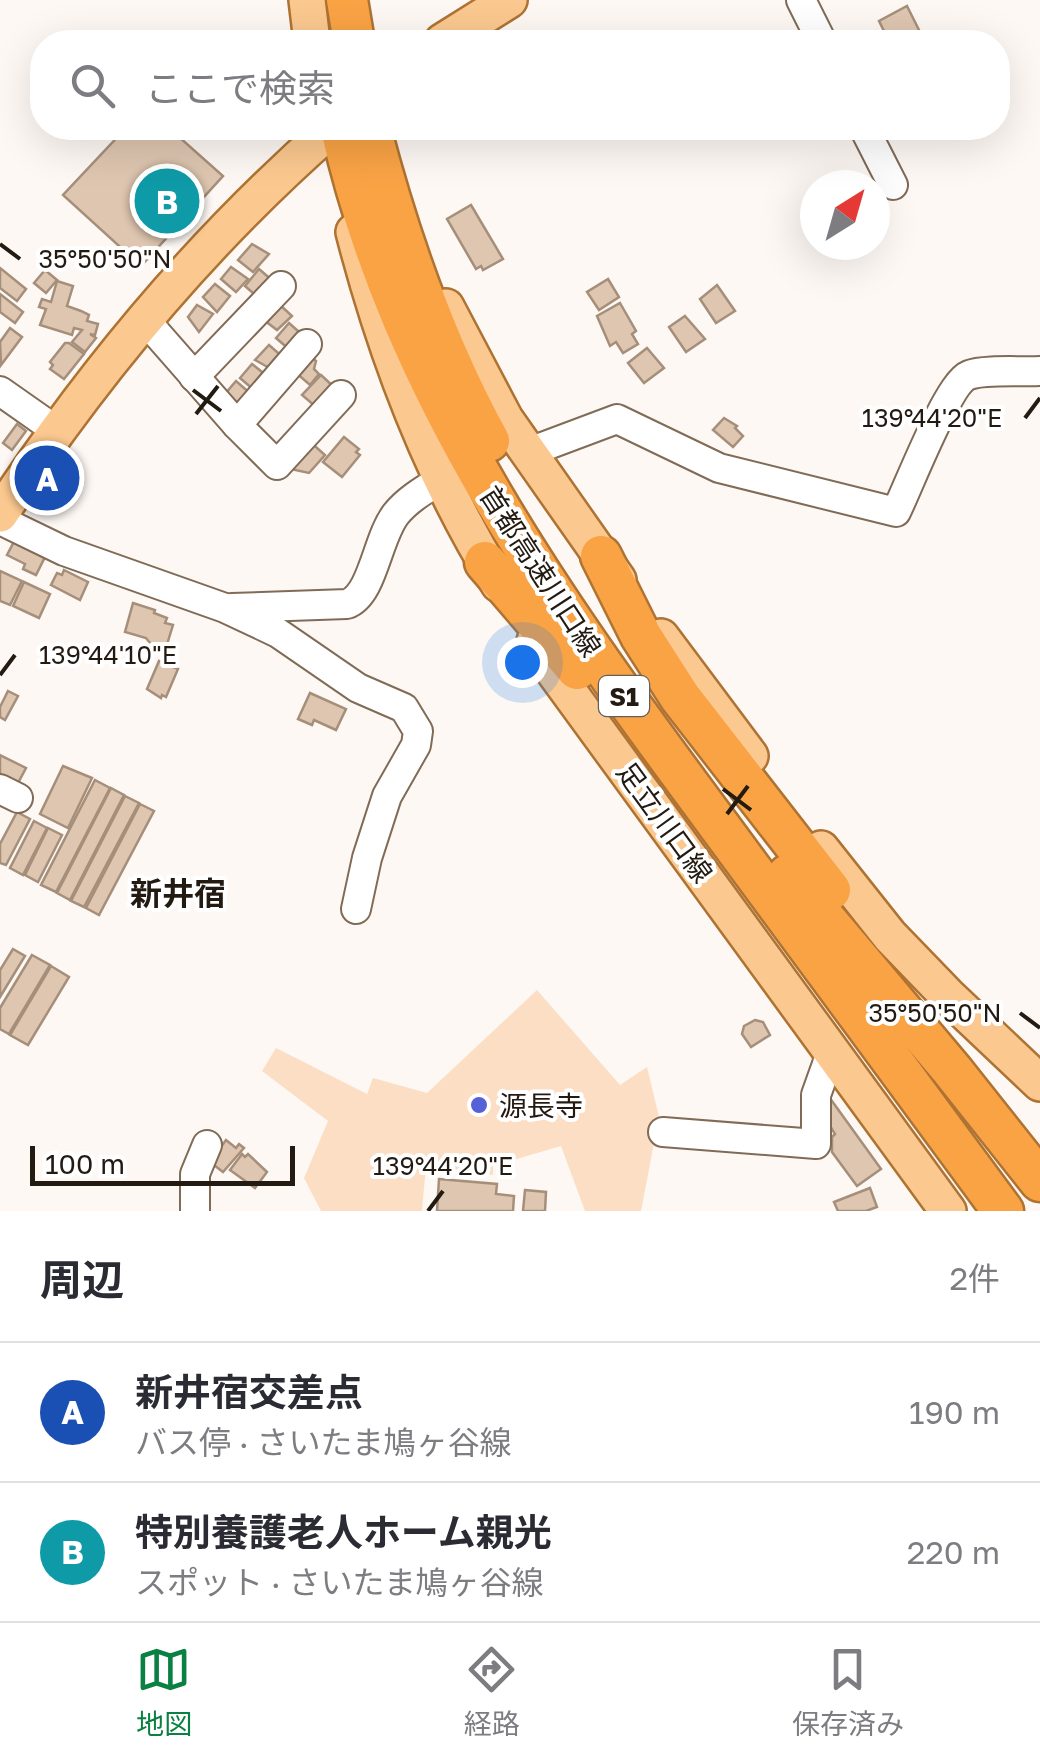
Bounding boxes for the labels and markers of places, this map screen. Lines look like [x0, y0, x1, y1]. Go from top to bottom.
pin: B [134, 164, 200, 238]
pin: A [15, 440, 80, 516]
place label: 源長寺 [499, 1089, 583, 1122]
marker: 源長寺 [468, 1094, 490, 1116]

